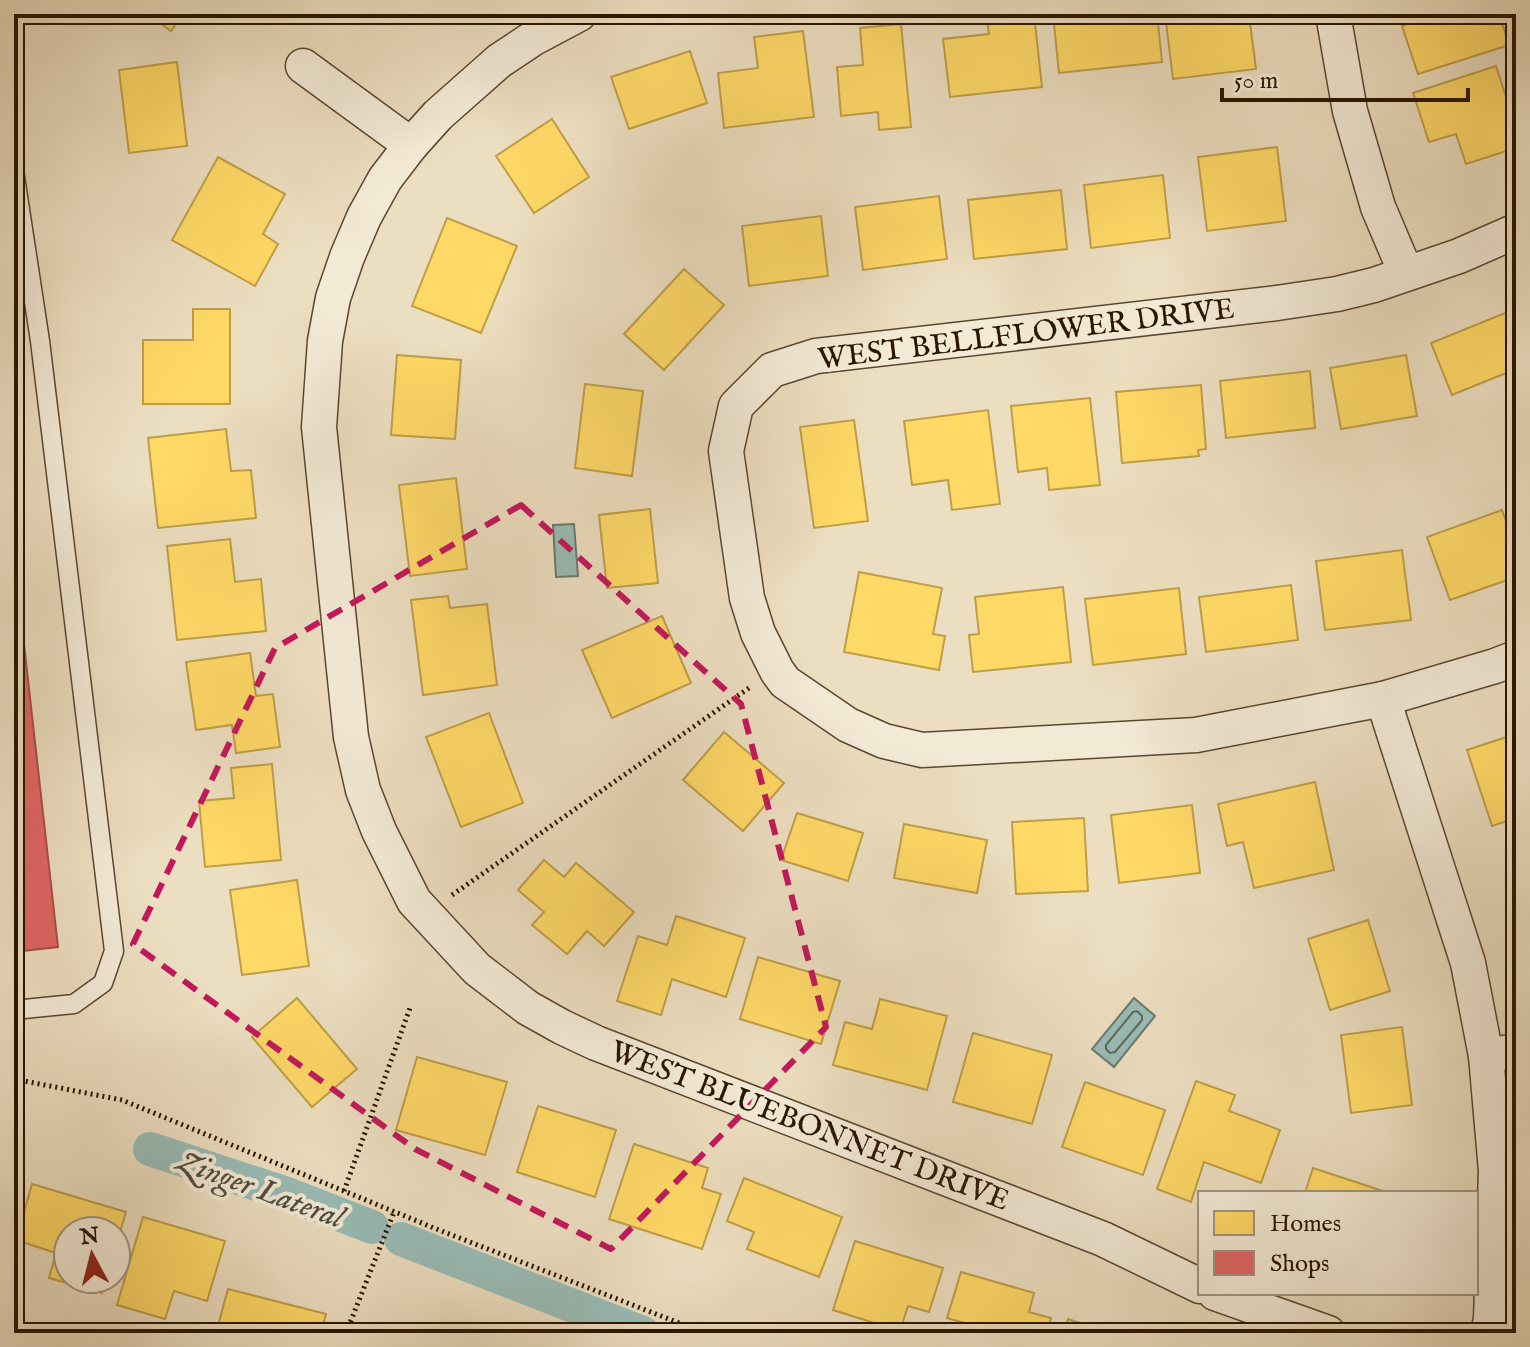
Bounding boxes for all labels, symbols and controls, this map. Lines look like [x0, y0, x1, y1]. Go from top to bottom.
scale bar [1222, 52, 1468, 102]
text: 50 m [1234, 66, 1278, 97]
street label: WEST BELLFLOWER DRIVE [816, 291, 1237, 379]
street label: WEST BLUEBONNET DRIVE [604, 1033, 1014, 1221]
water label: Zinger Lateral [169, 1140, 351, 1240]
legend [1198, 1191, 1478, 1295]
text: Homes [1270, 1209, 1341, 1240]
north arrow [52, 1215, 132, 1295]
text: N [78, 1222, 101, 1252]
text: Shops [1270, 1249, 1329, 1280]

